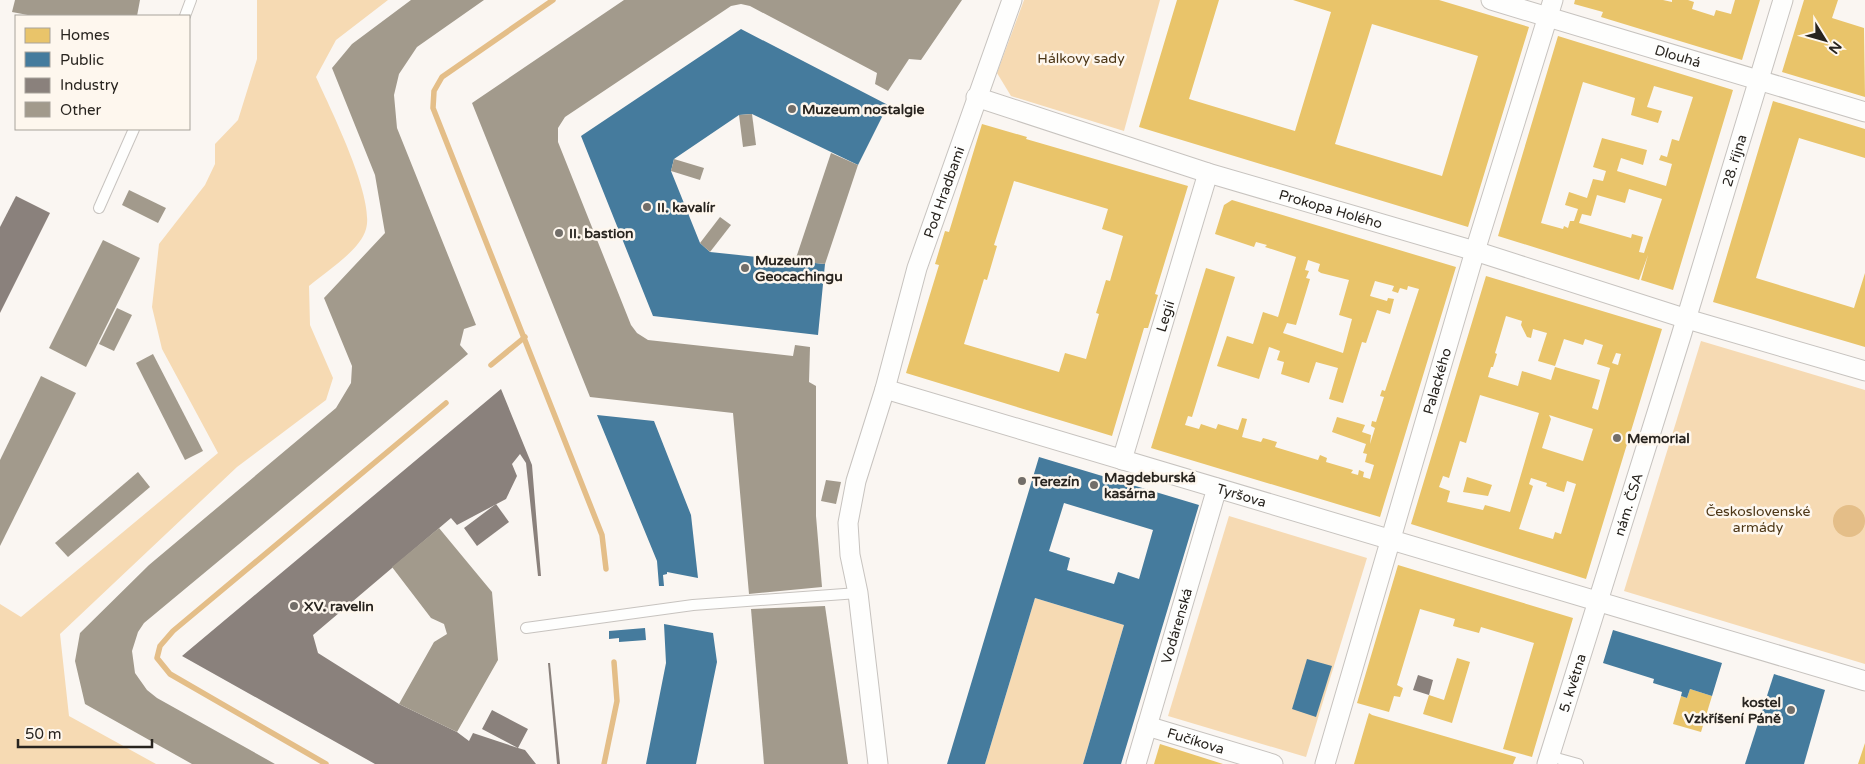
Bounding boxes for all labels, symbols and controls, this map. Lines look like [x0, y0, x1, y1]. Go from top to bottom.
legend [15, 15, 190, 130]
north arrow [1800, 15, 1850, 65]
text: Homes [60, 26, 110, 44]
text: N [1825, 38, 1845, 57]
street label: Dlouhá [1653, 41, 1703, 71]
park label: Hálkovy sady [1037, 50, 1125, 67]
text: Public [60, 51, 104, 69]
text: Industry [60, 76, 119, 94]
text: Other [60, 101, 102, 119]
place label: Muzeum nostalgie [802, 101, 925, 118]
marker: Muzeum nostalgie [786, 103, 798, 115]
street label: 28. října [1718, 132, 1750, 189]
street label: Pod Hradbami [920, 144, 968, 240]
street label: Prokopa Holého [1277, 186, 1384, 232]
place label: II. kavalír [657, 199, 716, 216]
marker: II. kavalír [641, 201, 653, 213]
place label: II. bastion [569, 225, 634, 242]
marker: II. bastion [553, 227, 565, 239]
place label: Muzeum Geocachingu [755, 252, 843, 285]
marker: Muzeum Geocachingu [739, 262, 751, 274]
street label: Legií [1152, 298, 1178, 334]
street label: Palackého [1419, 346, 1455, 416]
place label: Memorial [1627, 430, 1690, 447]
marker: Memorial [1611, 432, 1623, 444]
place label: Magdeburská kasárna [1104, 469, 1196, 502]
street label: nám. ČSA [1610, 471, 1646, 538]
place label: Terezín [1031, 473, 1080, 490]
marker: Terezín [1016, 475, 1028, 487]
marker: Magdeburská kasárna [1088, 479, 1100, 491]
street label: Tyršova [1215, 480, 1268, 511]
park label: Československé armády [1706, 503, 1810, 536]
street label: Vodárenská [1157, 586, 1196, 666]
place label: XV. ravelin [304, 598, 374, 615]
marker: XV. ravelin [288, 600, 300, 612]
street label: 5. května [1555, 651, 1590, 714]
place label: kostel Vzkříšení Páně [1684, 694, 1781, 727]
marker: kostel Vzkříšení Páně [1785, 704, 1797, 716]
scale bar [18, 716, 151, 748]
street label: Fučíkova [1165, 724, 1226, 757]
text: 50 m [25, 725, 62, 743]

